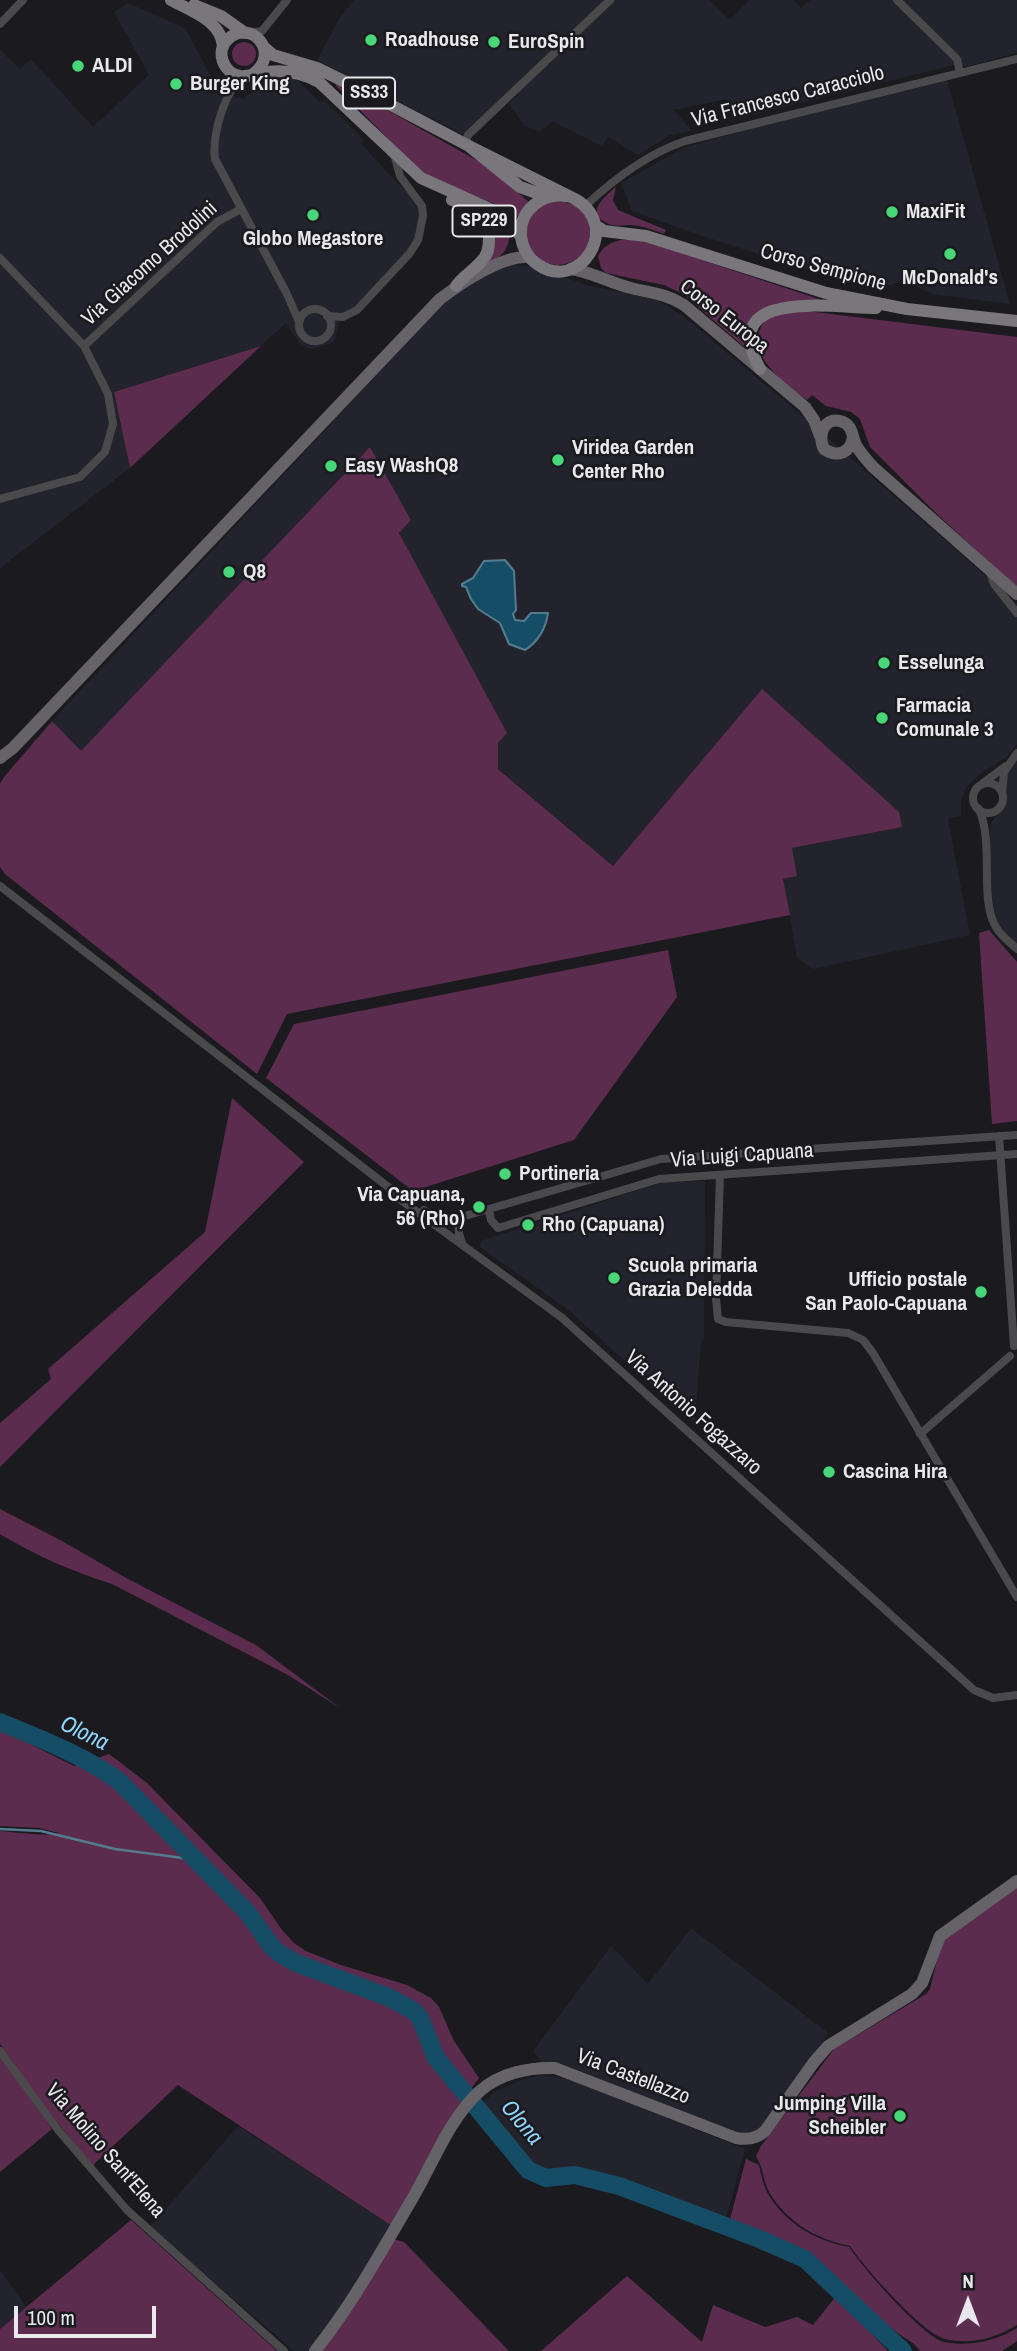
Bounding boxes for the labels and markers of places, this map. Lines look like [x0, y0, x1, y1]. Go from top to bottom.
place label: Roadhouse [385, 27, 479, 53]
place label: EuroSpin [508, 29, 585, 55]
marker: Roadhouse [363, 32, 379, 48]
marker: EuroSpin [486, 34, 502, 50]
place label: ALDI [92, 53, 132, 79]
marker: ALDI [70, 58, 86, 74]
place label: Burger King [190, 71, 289, 97]
marker: Burger King [168, 76, 184, 92]
place label: MaxiFit [906, 199, 965, 225]
marker: MaxiFit [884, 204, 900, 220]
marker: Globo Megastore [305, 207, 321, 223]
place label: Globo Megastore [243, 226, 383, 252]
marker: McDonald's [942, 246, 958, 262]
place label: McDonald's [902, 265, 998, 291]
place label: Viridea Garden Center Rho [572, 435, 694, 485]
marker: Viridea Garden Center Rho [550, 452, 566, 468]
place label: Easy WashQ8 [345, 453, 458, 479]
marker: Easy WashQ8 [323, 458, 339, 474]
place label: Q8 [243, 559, 266, 585]
marker: Q8 [221, 564, 237, 580]
place label: Esselunga [898, 650, 984, 676]
marker: Esselunga [876, 655, 892, 671]
place label: Farmacia Comunale 3 [896, 693, 994, 743]
marker: Farmacia Comunale 3 [874, 710, 890, 726]
place label: Portineria [519, 1161, 599, 1187]
marker: Portineria [497, 1166, 513, 1182]
place label: Via Capuana, 56 (Rho) [357, 1182, 465, 1232]
marker: Via Capuana, 56 (Rho) [471, 1199, 487, 1215]
place label: Rho (Capuana) [542, 1212, 664, 1238]
marker: Rho (Capuana) [520, 1217, 536, 1233]
place label: Scuola primaria Grazia Deledda [628, 1253, 757, 1303]
place label: Ufficio postale San Paolo-Capuana [805, 1267, 967, 1317]
marker: Scuola primaria Grazia Deledda [606, 1270, 622, 1286]
marker: Ufficio postale San Paolo-Capuana [973, 1284, 989, 1300]
place label: Cascina Hira [843, 1459, 947, 1485]
marker: Cascina Hira [821, 1464, 837, 1480]
place label: Jumping Villa Scheibler [774, 2091, 886, 2141]
marker: Jumping Villa Scheibler [892, 2108, 908, 2124]

